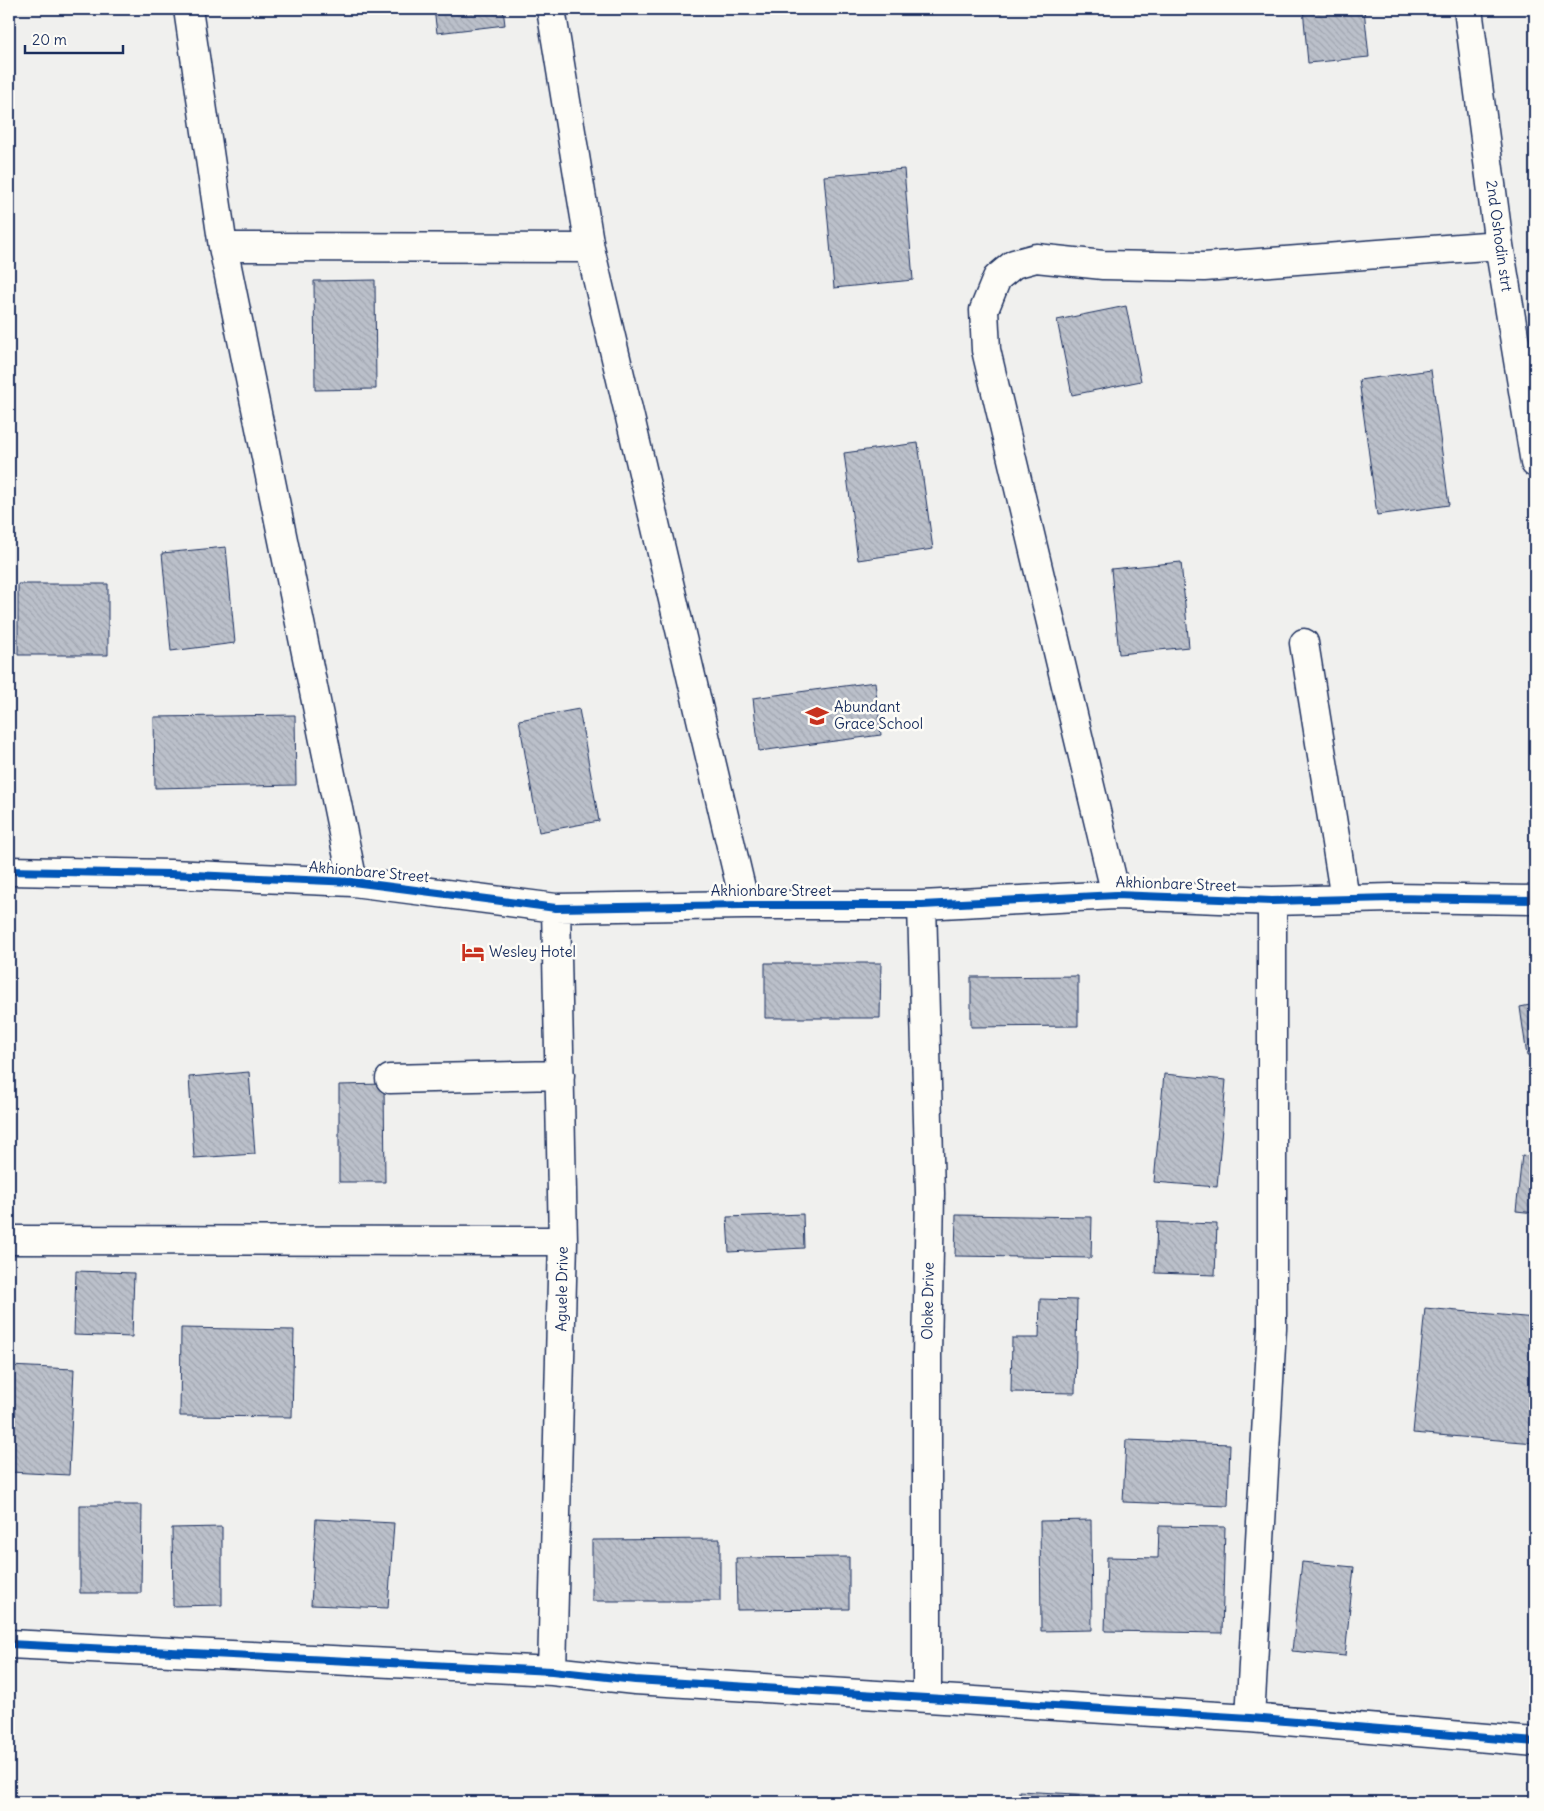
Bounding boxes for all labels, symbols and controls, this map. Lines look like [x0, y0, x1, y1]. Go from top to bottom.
scale bar [25, 22, 122, 54]
text: 20 m [32, 30, 67, 49]
street label: 2nd Oshodin strt [1482, 179, 1517, 293]
place label: Abundant Grace School [834, 697, 923, 733]
school or university icon: Abundant Grace School [804, 703, 830, 729]
street label: Akhionbare Street [308, 857, 430, 886]
street label: Akhionbare Street [1115, 872, 1237, 895]
street label: Akhionbare Street [711, 881, 831, 900]
hotel icon: Wesley Hotel [460, 939, 486, 965]
place label: Wesley Hotel [489, 942, 576, 961]
street label: Aguele Drive [551, 1246, 572, 1332]
street label: Oloke Drive [917, 1262, 938, 1340]

